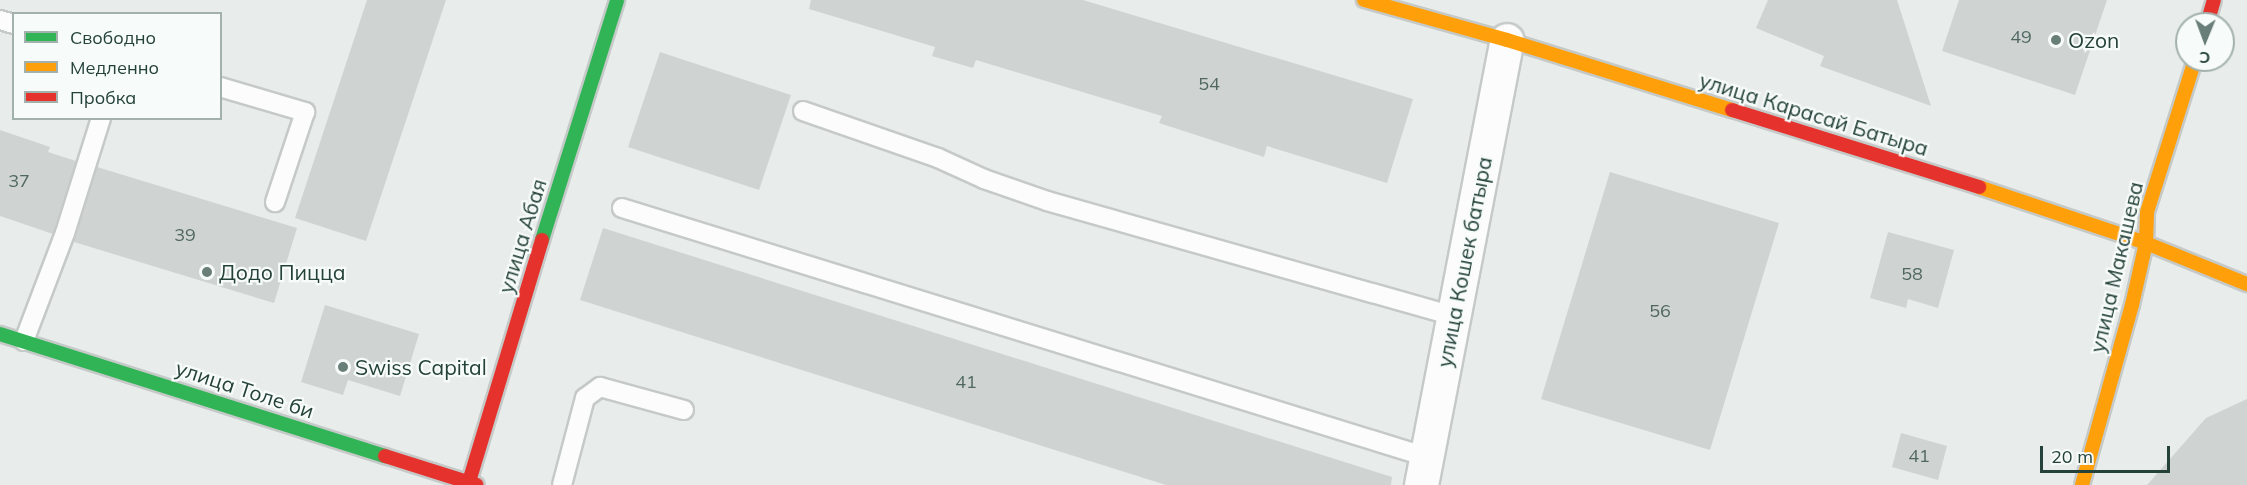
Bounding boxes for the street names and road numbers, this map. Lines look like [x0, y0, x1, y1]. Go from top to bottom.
street label: улица Карасай Батыра [1696, 67, 1932, 161]
street label: улица Кошек батыра [1431, 155, 1497, 369]
street label: улица Абая [493, 176, 551, 296]
street label: улица Макашева [2084, 179, 2148, 355]
street label: улица Толе би [173, 355, 317, 423]

